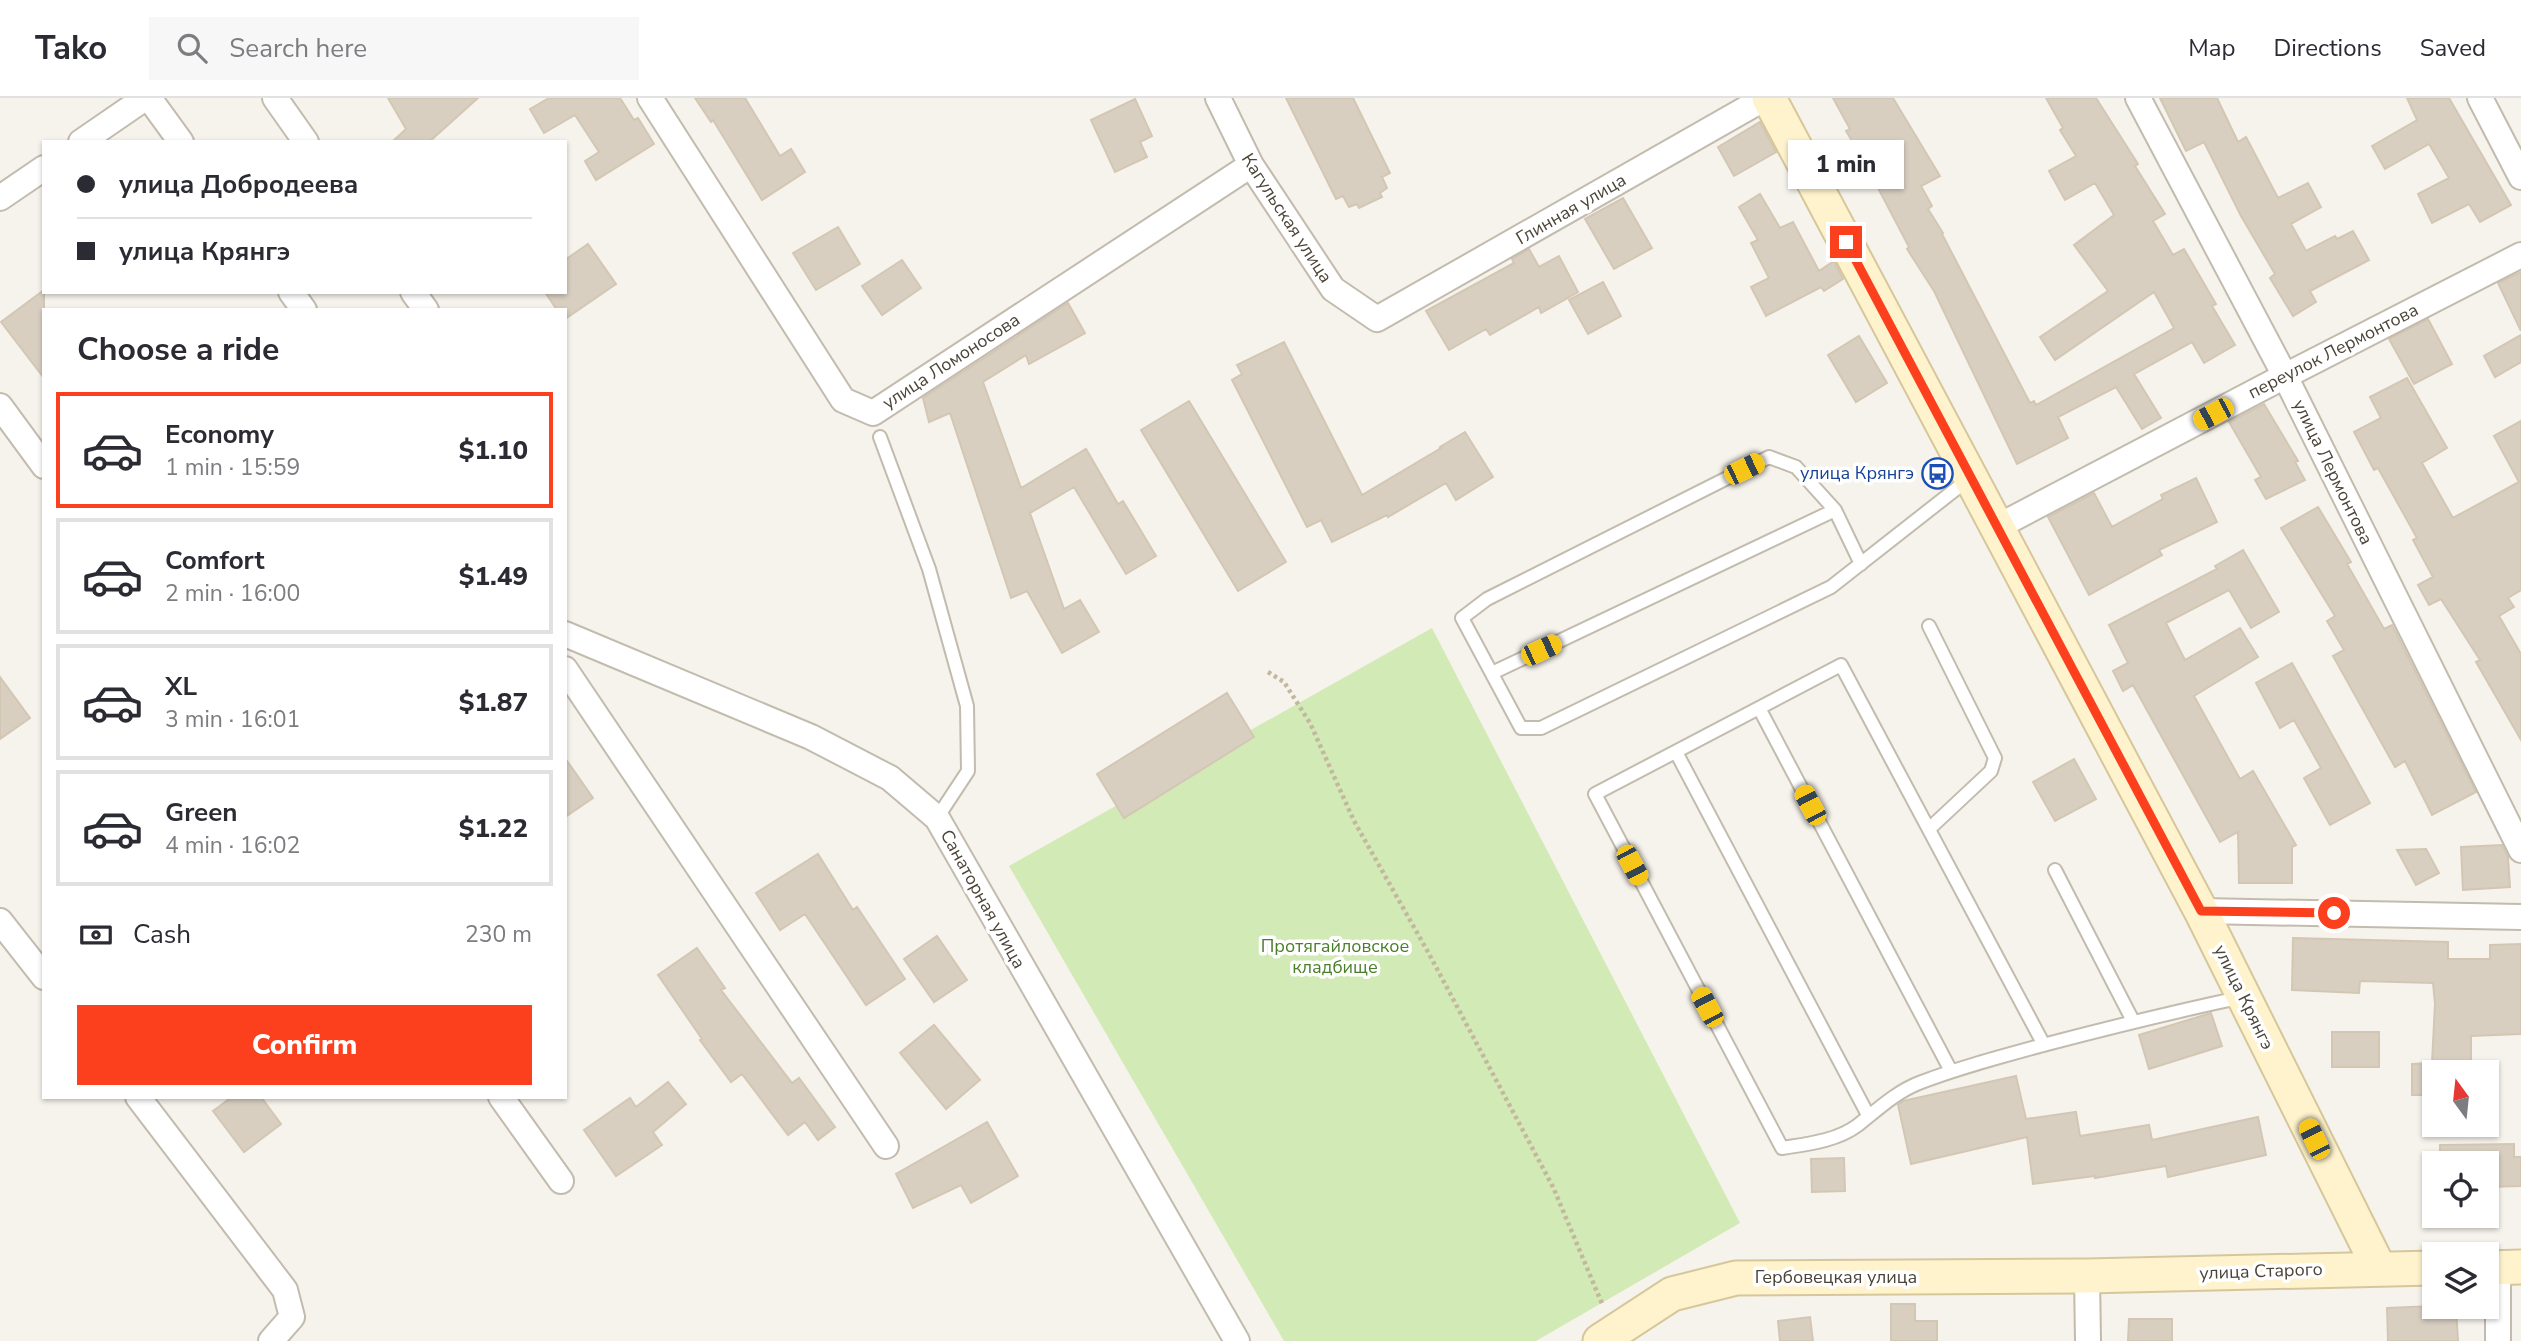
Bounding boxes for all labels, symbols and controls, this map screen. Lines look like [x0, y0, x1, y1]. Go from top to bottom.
search box [149, 17, 639, 80]
text: Tako [35, 26, 107, 71]
icon: search [173, 29, 211, 67]
text: Search here [229, 31, 367, 66]
text: Map [2188, 32, 2235, 64]
text: Directions [2273, 32, 2382, 64]
text: Saved [2420, 32, 2486, 64]
callout: 1 min [1788, 141, 1904, 190]
street label: Кагульская улица [1236, 148, 1338, 288]
text: 1 min [1816, 149, 1876, 180]
text: улица Добродеева [119, 167, 358, 202]
street label: Глинная улица [1512, 168, 1630, 250]
route end [1830, 226, 1862, 258]
text: улица Крянгэ [119, 234, 290, 269]
street label: переулок Лермонтова [2244, 298, 2422, 404]
street label: улица Ломоносова [878, 308, 1024, 414]
text: Choose a ride [77, 328, 279, 371]
car [2190, 395, 2237, 433]
street label: улица Лермонтова [2287, 395, 2379, 549]
text: Economy [165, 417, 274, 452]
icon: car [81, 419, 144, 482]
text: $1.10 [459, 433, 528, 468]
car [1721, 450, 1768, 488]
text: 1 min · 15:59 [165, 452, 300, 483]
bus stop icon: улица Крянгэ [1920, 456, 1954, 490]
place label: улица Крянгэ [1800, 461, 1914, 485]
text: Comfort [165, 543, 265, 578]
icon: car [81, 545, 144, 608]
text: $1.49 [459, 559, 528, 594]
text: 2 min · 16:00 [165, 578, 300, 609]
car [1518, 632, 1565, 668]
text: XL [165, 669, 197, 704]
icon: car [81, 671, 144, 734]
text: $1.87 [459, 685, 528, 720]
text: 3 min · 16:01 [165, 704, 300, 735]
car [1791, 782, 1830, 828]
text: Green [165, 795, 238, 830]
icon: car [81, 797, 144, 860]
text: $1.22 [459, 811, 528, 846]
street label: Санаторная улица [935, 825, 1031, 973]
text: 4 min · 16:02 [165, 830, 300, 861]
car [1613, 842, 1652, 888]
route start [2318, 897, 2350, 929]
icon: cash [77, 916, 115, 954]
text: Cash [133, 917, 191, 952]
text: 230 m [465, 919, 532, 950]
park label: Протягайловское кладбище [1261, 934, 1409, 979]
street label: улица Крянгэ [2208, 941, 2280, 1053]
car [1688, 984, 1727, 1030]
button: Confirm [77, 1005, 532, 1085]
north arrow [2422, 1060, 2499, 1138]
map controls [2422, 1060, 2499, 1319]
car [2296, 1116, 2333, 1162]
button: locate [2422, 1151, 2499, 1228]
button: layers [2422, 1242, 2499, 1319]
street label: улица Старого [2199, 1257, 2323, 1285]
street label: Гербовецкая улица [1755, 1265, 1917, 1289]

